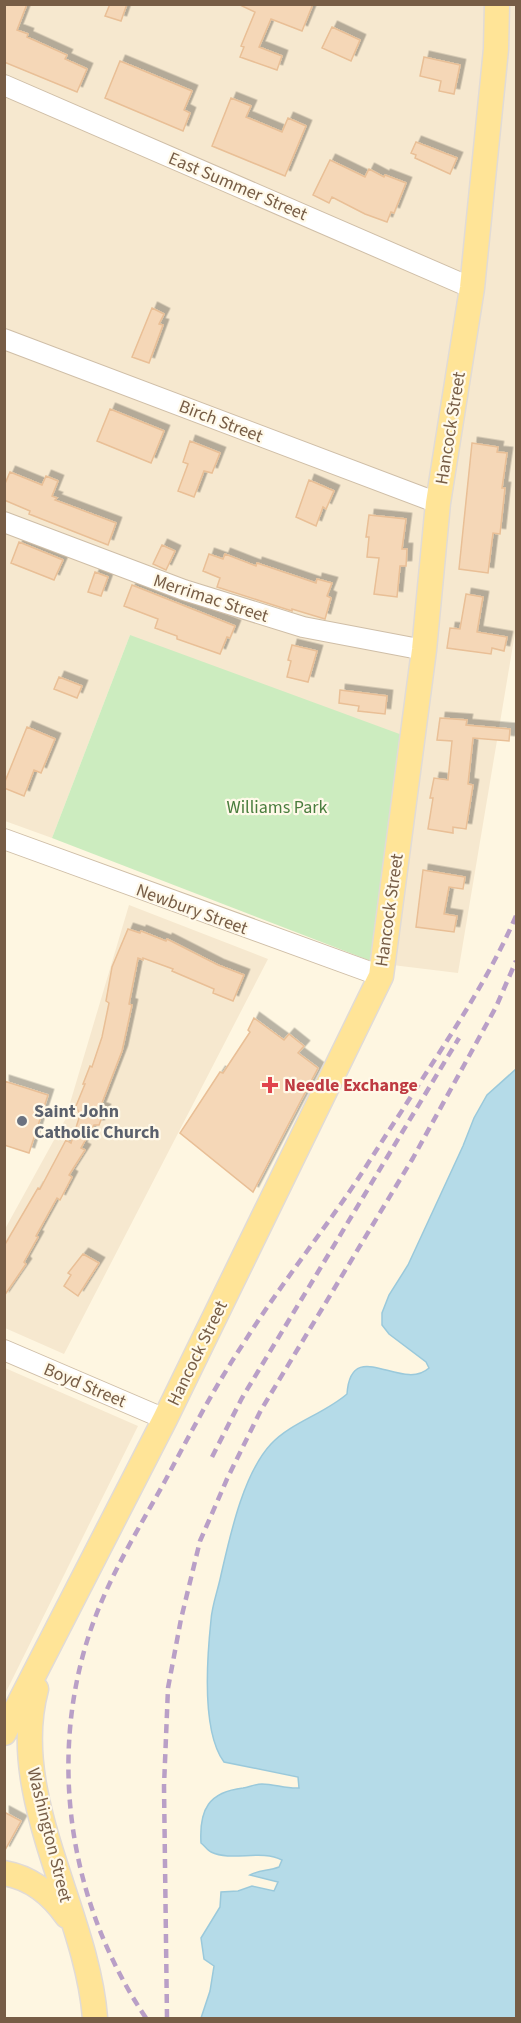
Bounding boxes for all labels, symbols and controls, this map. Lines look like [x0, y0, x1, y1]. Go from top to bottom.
street label: East Summer Street [165, 146, 311, 227]
street label: Hancock Street [429, 370, 472, 486]
street label: Birch Street [175, 394, 266, 449]
street label: Merrimac Street [150, 568, 272, 629]
park label: Williams Park [227, 795, 328, 820]
street label: Hancock Street [369, 852, 410, 968]
street label: Newbury Street [133, 878, 251, 941]
place label: Needle Exchange [284, 1073, 418, 1098]
marker: Needle Exchange [261, 1076, 279, 1094]
place label: Saint John Catholic Church [34, 1099, 160, 1145]
marker: Saint John Catholic Church [15, 1114, 29, 1128]
street label: Hancock Street [161, 1296, 234, 1410]
street label: Boyd Street [40, 1357, 130, 1414]
street label: Washington Street [21, 1765, 78, 1905]

